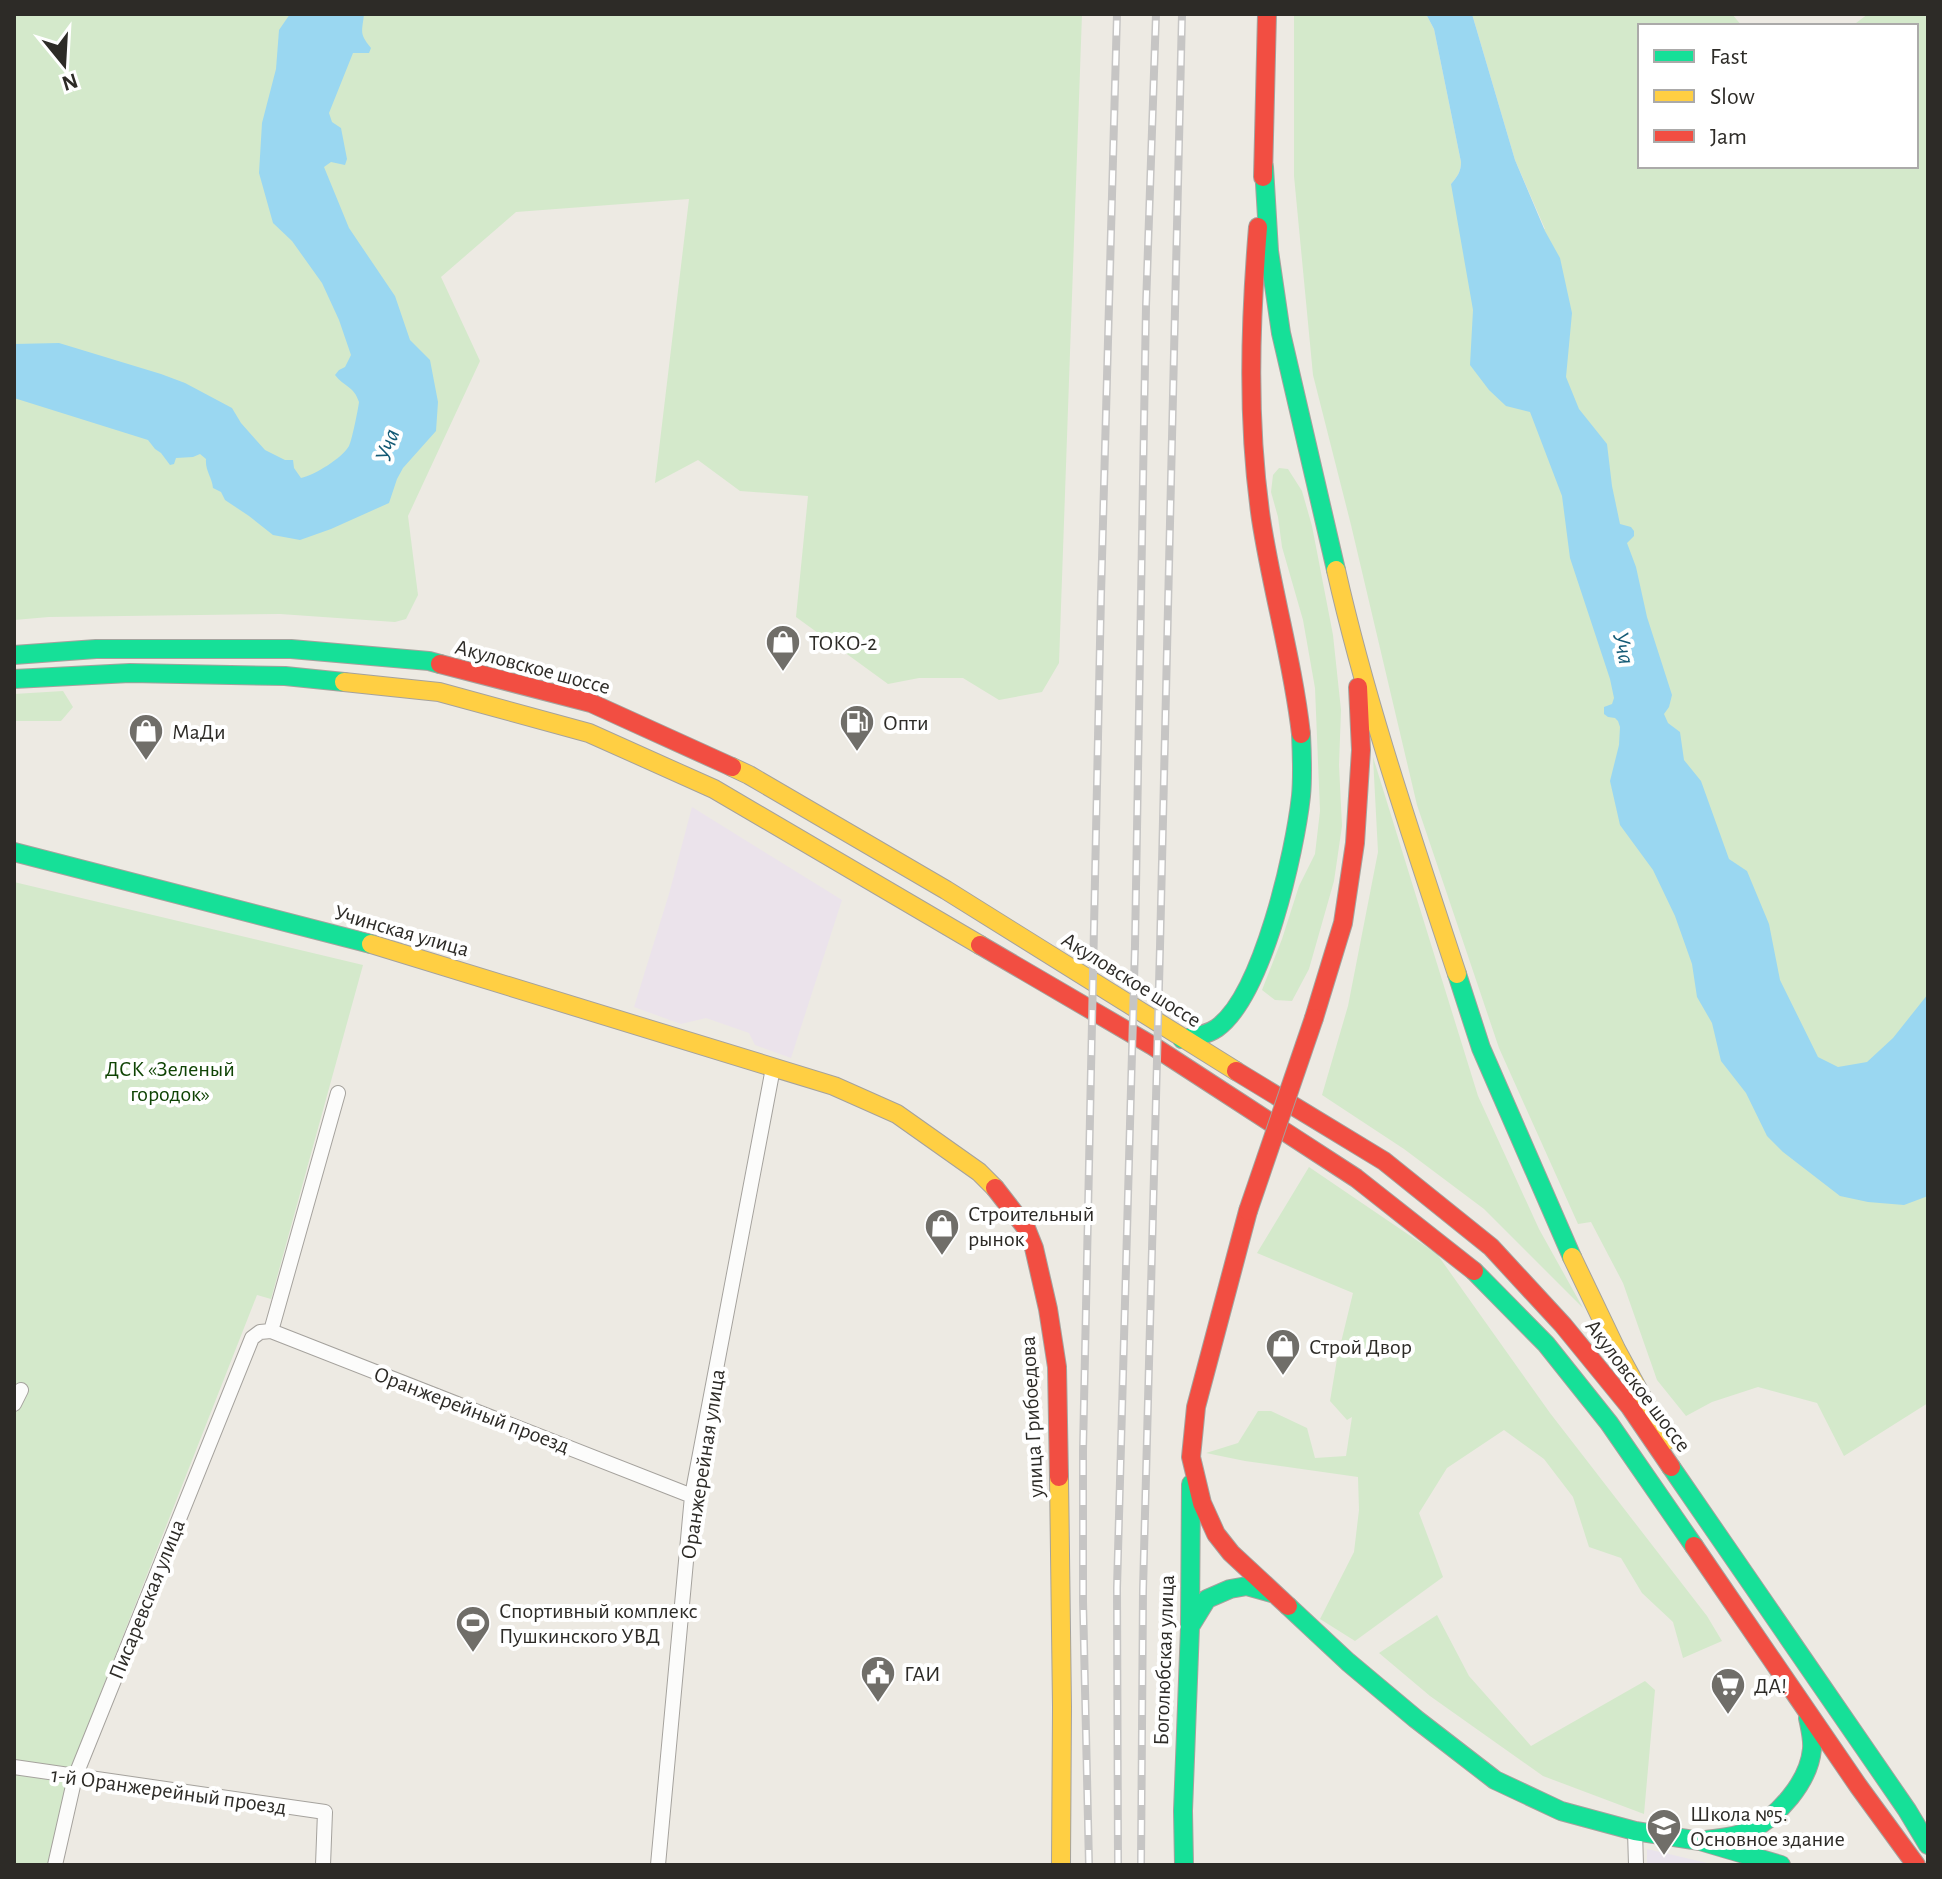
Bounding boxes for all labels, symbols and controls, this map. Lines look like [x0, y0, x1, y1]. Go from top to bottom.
north arrow [24, 24, 104, 104]
legend [1638, 24, 1918, 168]
text: Fast [1710, 45, 1748, 69]
text: N [59, 69, 81, 95]
text: Slow [1710, 85, 1755, 109]
text: Jam [1710, 125, 1747, 149]
water label: Уча [372, 426, 404, 465]
shop icon: ТОКО-2 [764, 623, 802, 673]
water label: Уча [1608, 630, 1638, 667]
place label: ТОКО-2 [809, 632, 877, 654]
street label: Акуловское шоссе [453, 636, 613, 698]
fuel station icon: Опти [838, 703, 876, 753]
shop icon: МаДи [127, 712, 165, 762]
place label: Опти [883, 712, 929, 734]
place label: МаДи [172, 721, 226, 743]
street label: Учинская улица [332, 901, 472, 961]
street label: Акуловское шоссе [1058, 928, 1205, 1031]
park label: ДСК «Зеленый городок» [105, 1058, 235, 1105]
place label: Строительный рынок [968, 1203, 1094, 1250]
shop icon: Строительный рынок [923, 1207, 961, 1257]
street label: Акуловское шоссе [1581, 1315, 1695, 1456]
shop icon: Строй Двор [1264, 1327, 1302, 1377]
street label: улица Грибоедова [1017, 1336, 1047, 1499]
place label: Строй Двор [1309, 1336, 1412, 1358]
street label: Оранжерейный проезд [371, 1362, 573, 1457]
street label: Оранжерейная улица [677, 1368, 729, 1561]
street label: Писаревская улица [105, 1516, 189, 1683]
street label: Боголюбская улица [1150, 1574, 1178, 1746]
place label: Спортивный комплекс Пушкинского УВД [499, 1600, 698, 1647]
sports icon: Спортивный комплекс Пушкинского УВД [454, 1604, 492, 1654]
public building icon: ГАИ [859, 1654, 897, 1704]
place label: ГАИ [904, 1663, 941, 1685]
supermarket icon: ДА! [1709, 1666, 1747, 1716]
place label: ДА! [1754, 1675, 1787, 1697]
street label: 1-й Оранжерейный проезд [50, 1764, 288, 1818]
place label: Школа №5. Основное здание [1690, 1803, 1845, 1850]
school or university icon: Школа №5. Основное здание [1645, 1807, 1683, 1857]

